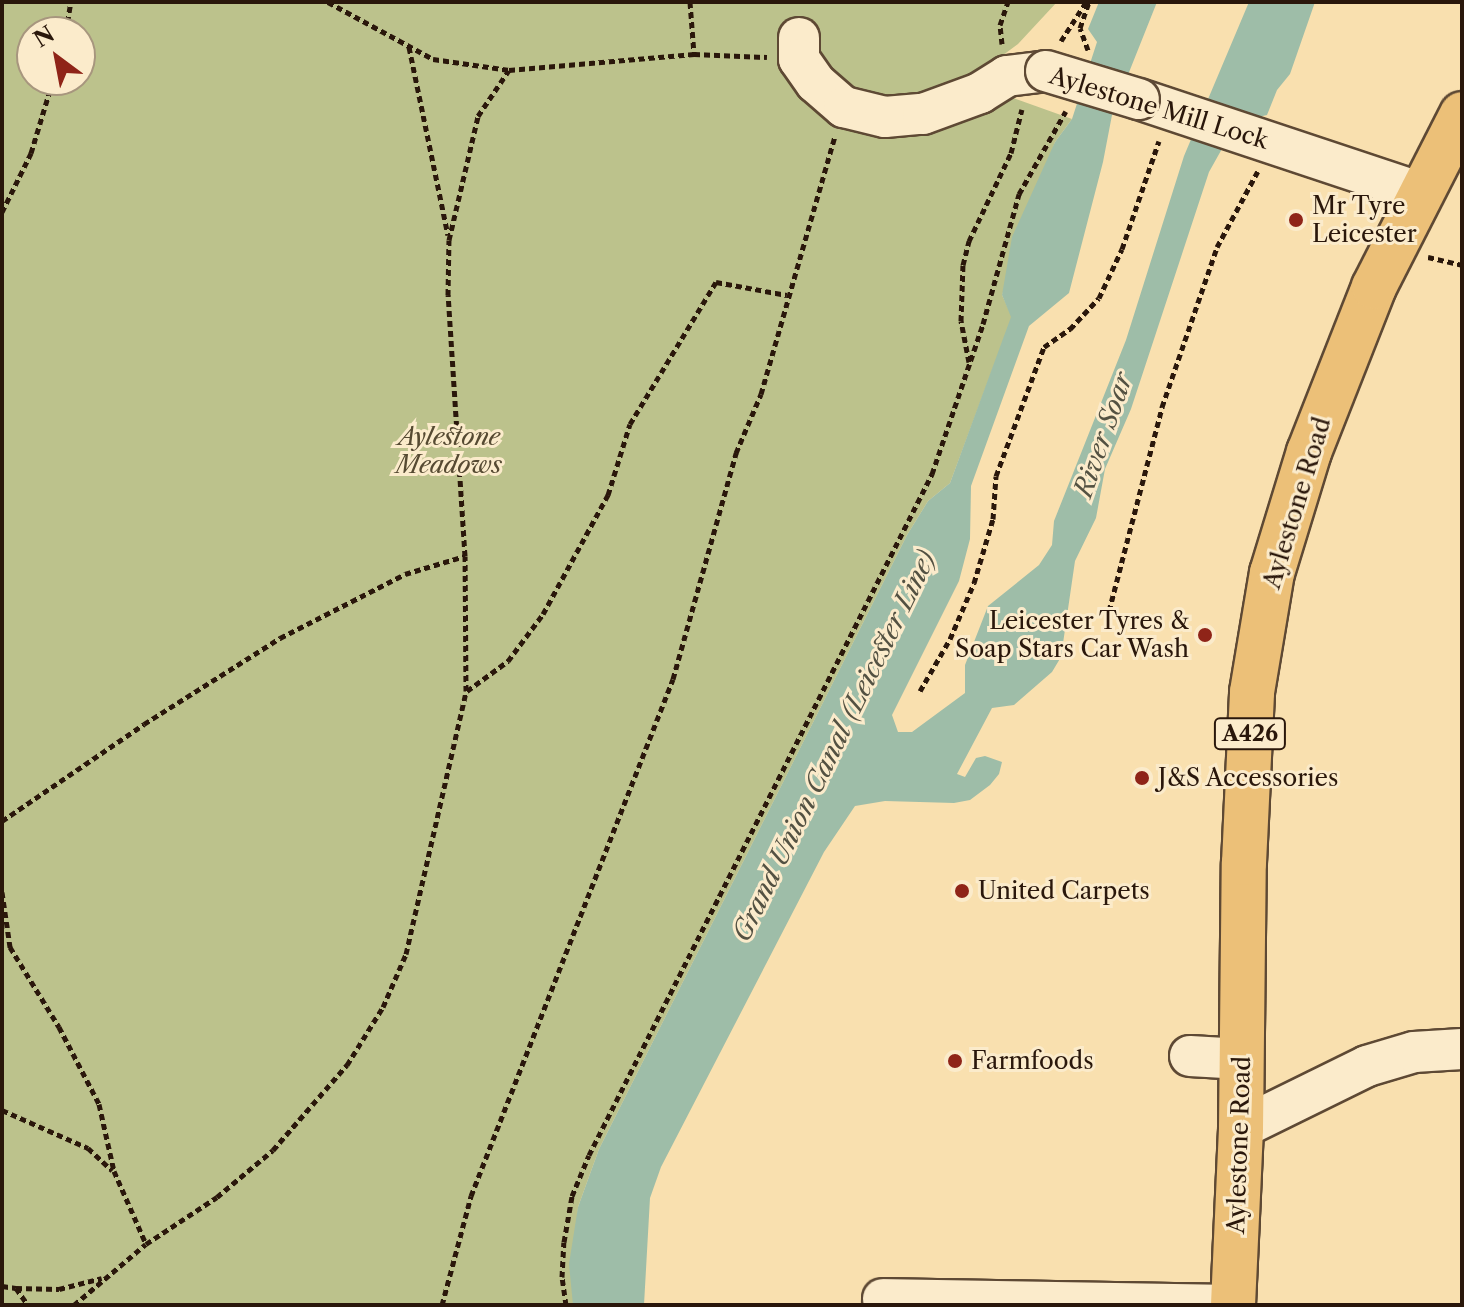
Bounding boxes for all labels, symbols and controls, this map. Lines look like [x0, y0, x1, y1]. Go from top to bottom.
north arrow [16, 16, 96, 96]
text: N [29, 20, 59, 53]
street label: Aylestone Mill Lock [1046, 61, 1272, 155]
place label: Mr Tyre Leicester [1312, 192, 1417, 248]
marker: Mr Tyre Leicester [1287, 211, 1305, 229]
water label: River Soar [1068, 369, 1140, 501]
street label: Aylestone Road [1257, 414, 1337, 592]
park label: Aylestone Meadows [396, 423, 502, 479]
water label: Grand Union Canal (Leicester Line) [726, 545, 944, 947]
place label: Leicester Tyres & Soap Stars Car Wash [954, 607, 1189, 663]
marker: Leicester Tyres & Soap Stars Car Wash [1196, 626, 1214, 644]
road number: A426 [1212, 716, 1288, 752]
place label: J&S Accessories [1158, 764, 1339, 792]
marker: J&S Accessories [1133, 769, 1151, 787]
place label: United Carpets [978, 877, 1150, 905]
marker: United Carpets [953, 882, 971, 900]
place label: Farmfoods [971, 1047, 1094, 1075]
marker: Farmfoods [946, 1052, 964, 1070]
street label: Aylestone Road [1222, 1056, 1256, 1234]

